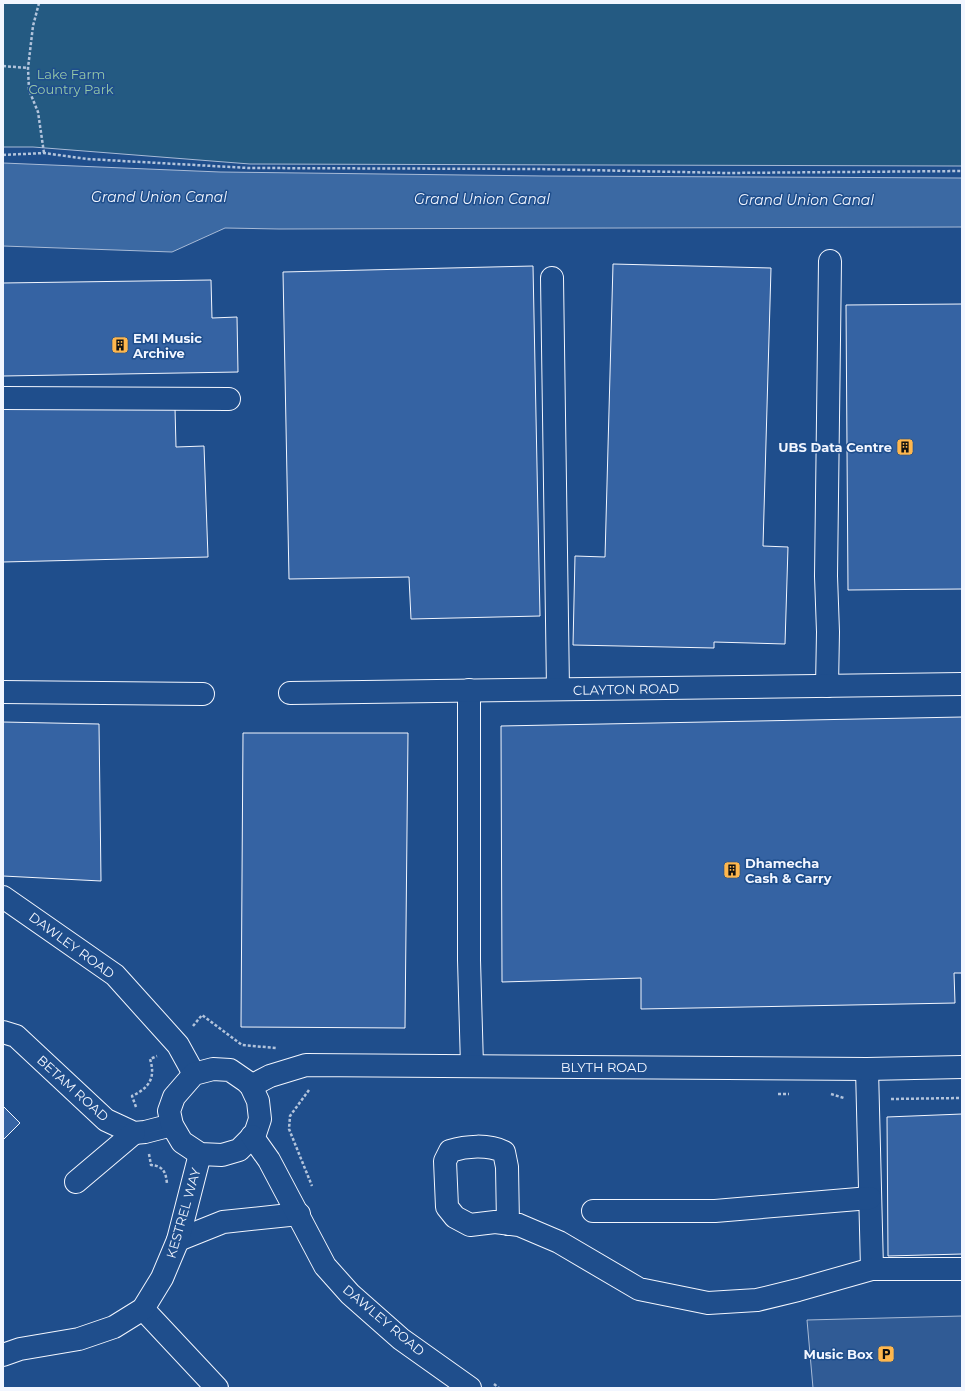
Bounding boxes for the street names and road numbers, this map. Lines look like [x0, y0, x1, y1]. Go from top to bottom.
street label: CLAYTON ROAD [573, 680, 680, 698]
street label: DAWLEY ROAD [26, 909, 118, 982]
street label: BETAM ROAD [34, 1052, 112, 1125]
street label: BLYTH ROAD [561, 1059, 647, 1075]
street label: KESTREL WAY [162, 1165, 204, 1260]
street label: DAWLEY ROAD [340, 1281, 428, 1359]

